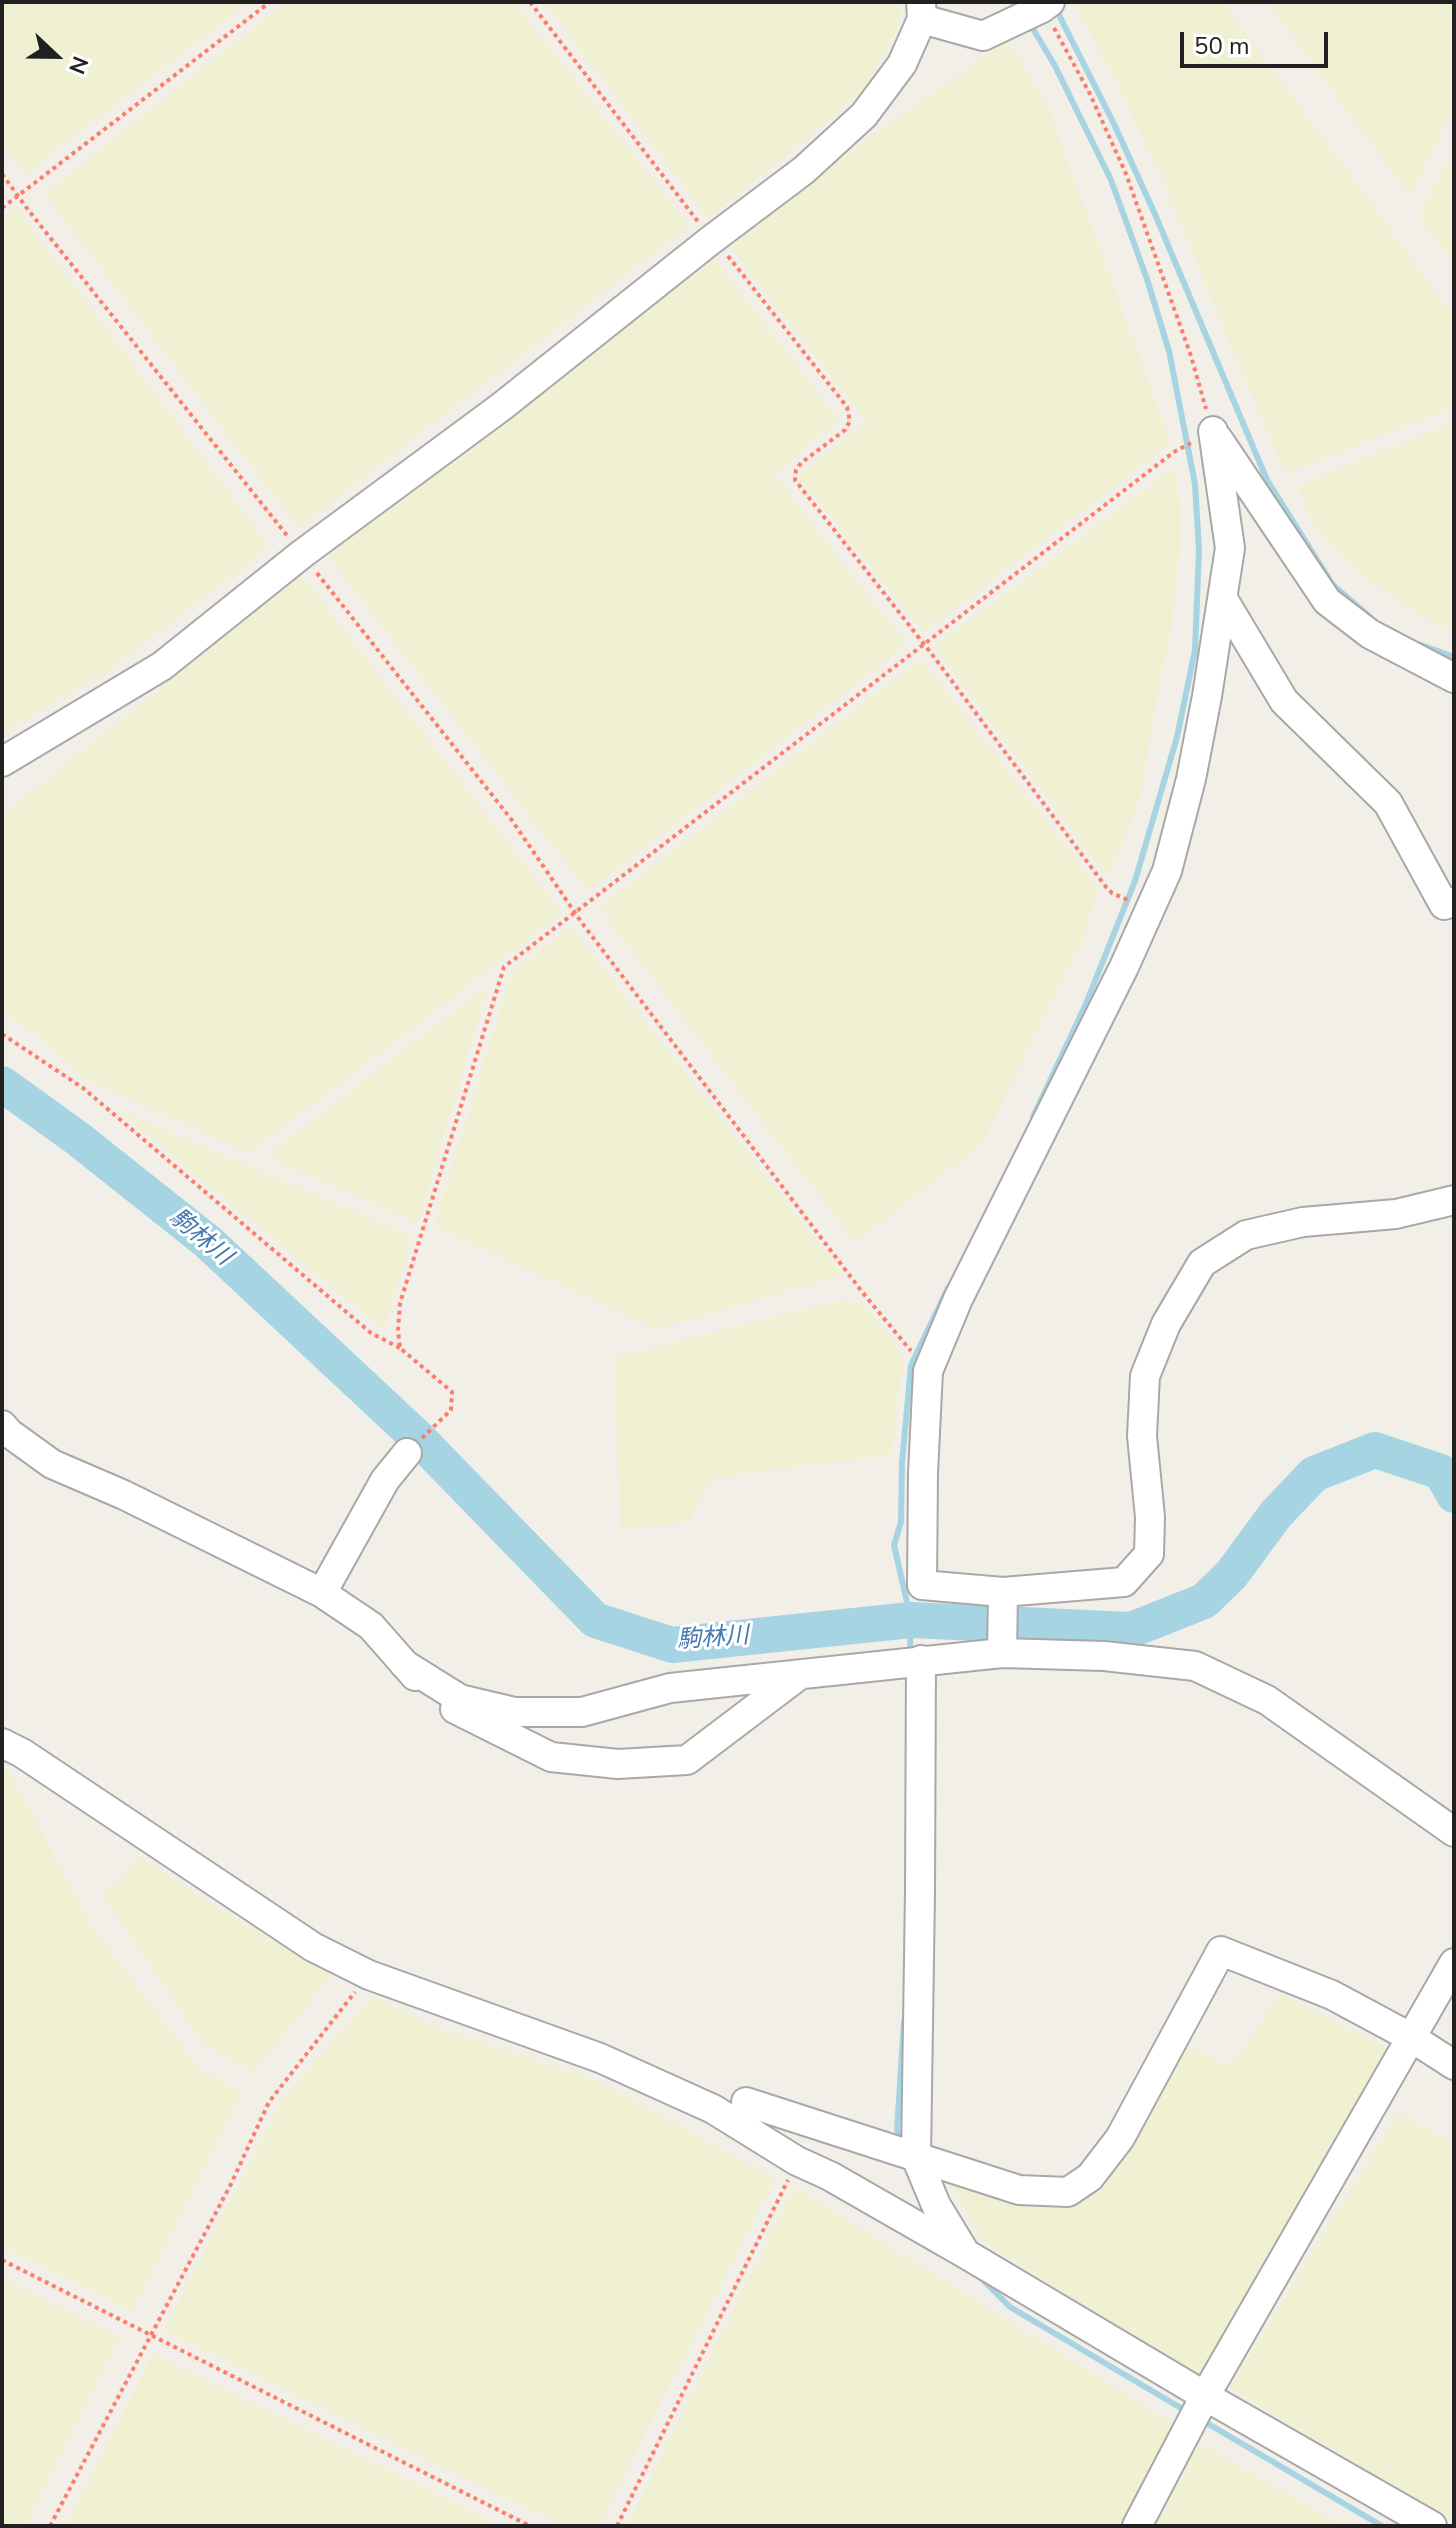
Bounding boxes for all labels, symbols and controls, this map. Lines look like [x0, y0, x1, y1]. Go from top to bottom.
north arrow [16, 16, 96, 96]
scale bar [1184, 16, 1332, 66]
text: 50 m [1194, 30, 1250, 62]
text: N [61, 52, 95, 78]
water label: 駒林川 [163, 1204, 237, 1272]
water label: 駒林川 [676, 1622, 750, 1656]

